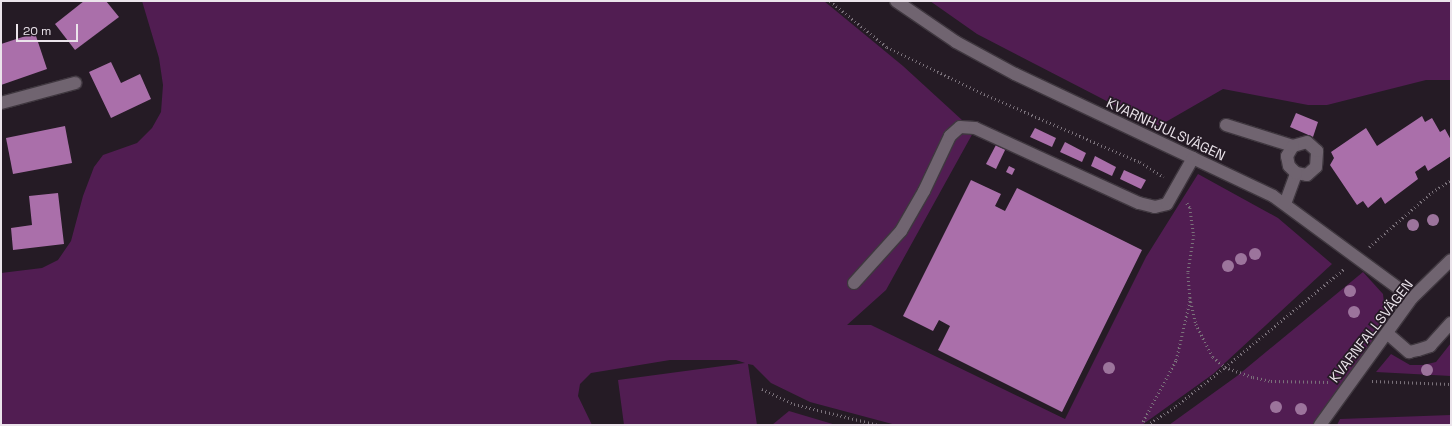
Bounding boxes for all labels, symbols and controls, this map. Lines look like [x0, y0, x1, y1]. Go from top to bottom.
scale bar [18, 16, 80, 42]
text: 20 m [23, 23, 51, 39]
street label: KVARNHJULSVÄGEN [1104, 94, 1228, 164]
street label: KVARNFALLSVÄGEN [1326, 276, 1416, 386]

